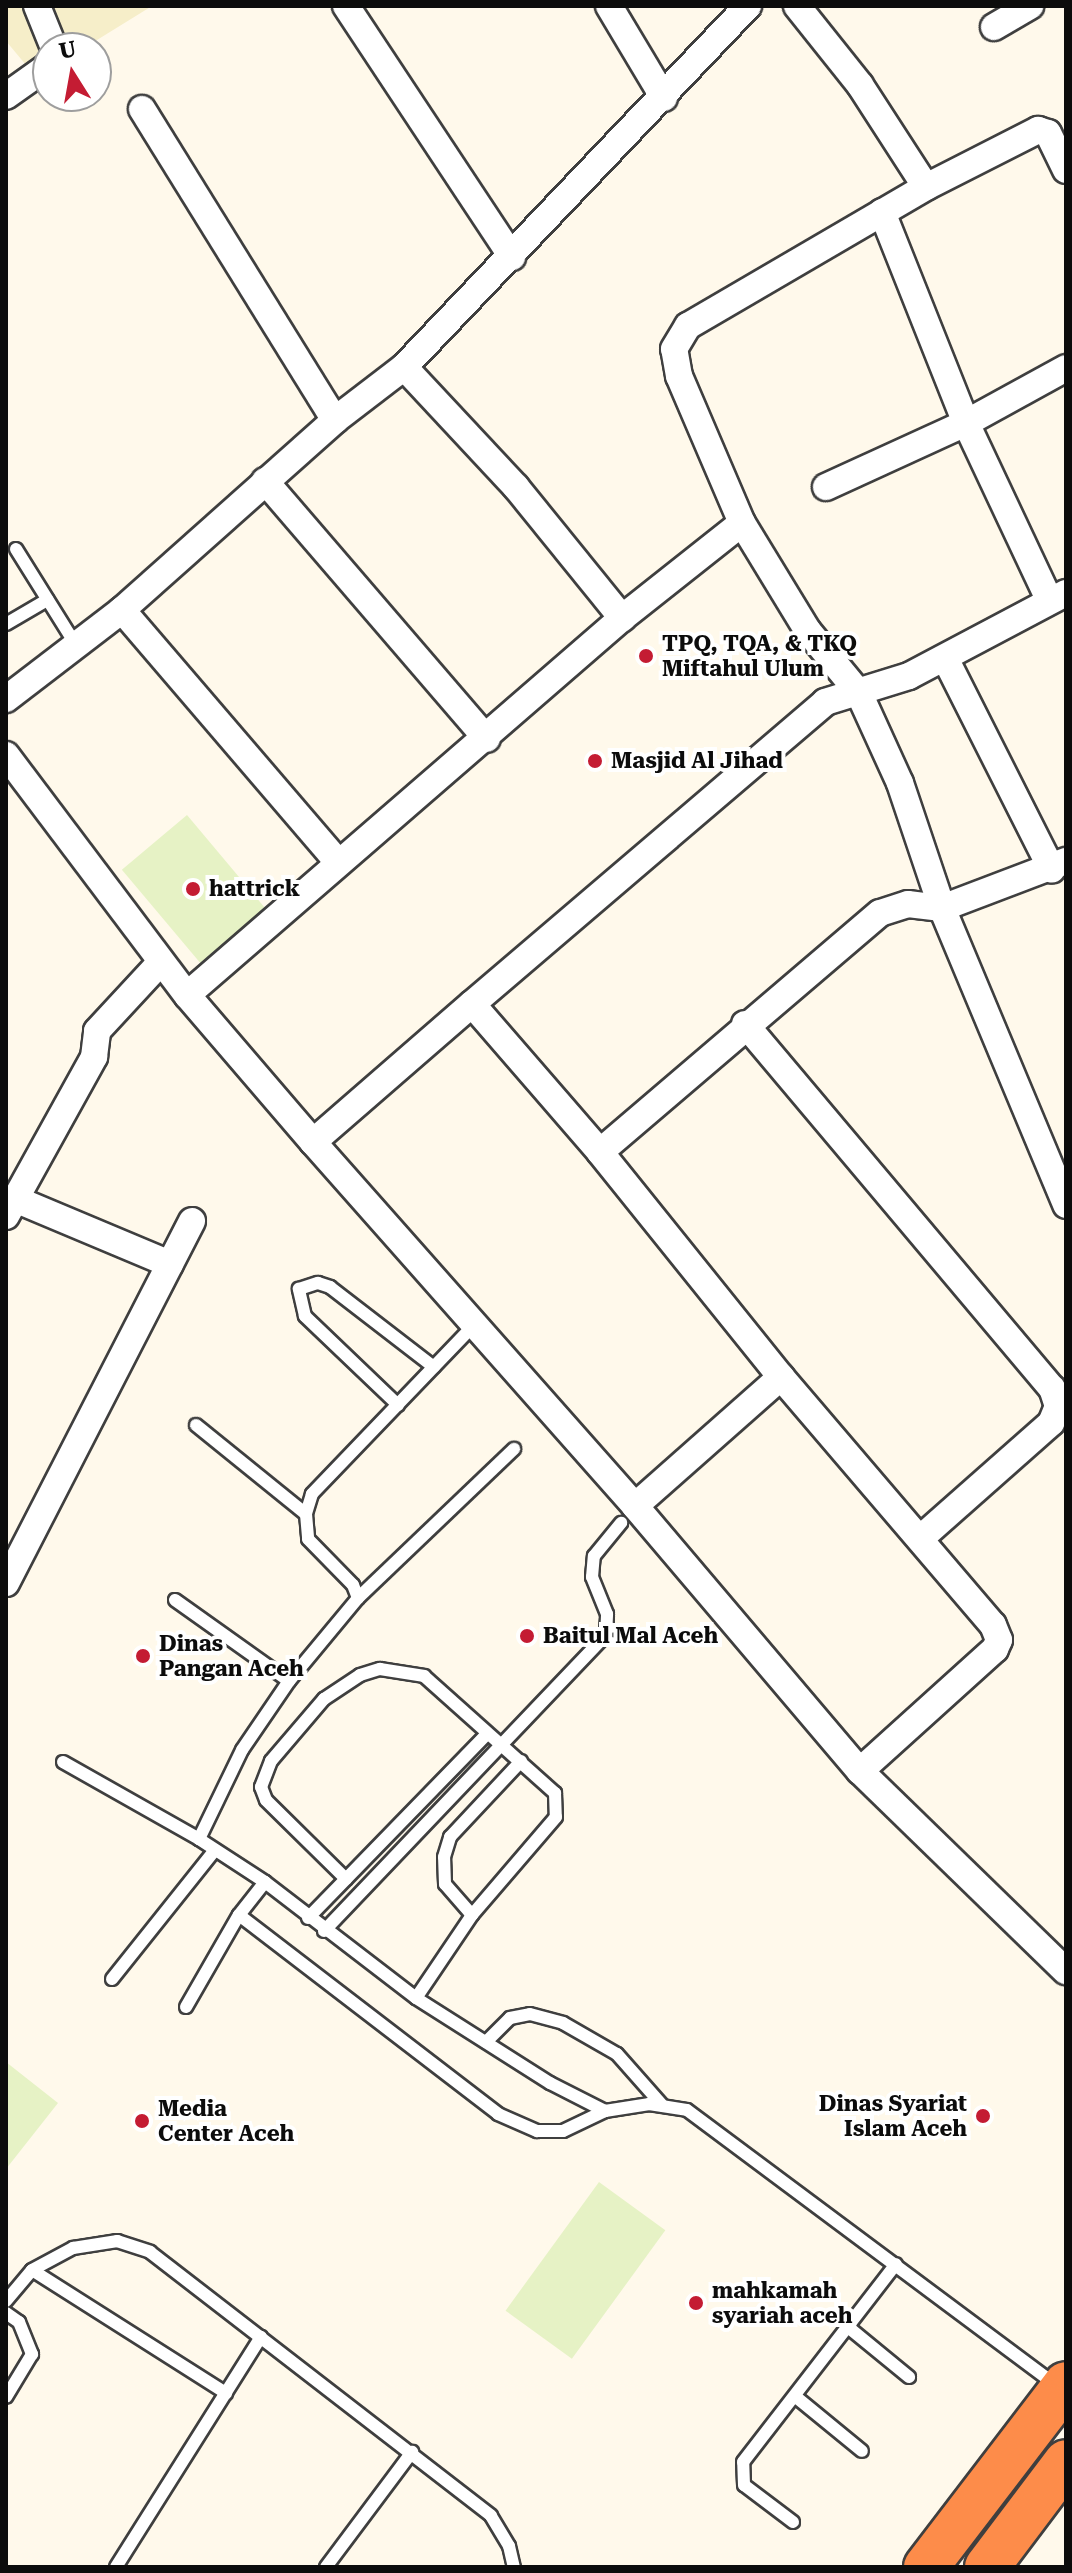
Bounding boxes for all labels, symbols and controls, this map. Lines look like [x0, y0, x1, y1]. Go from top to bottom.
north arrow [32, 32, 112, 112]
text: U [57, 36, 78, 64]
place label: TPQ, TQA, & TKQ Miftahul Ulum [662, 630, 857, 682]
marker: TPQ, TQA, & TKQ Miftahul Ulum [637, 647, 655, 665]
place label: Masjid Al Jihad [611, 748, 783, 774]
marker: Masjid Al Jihad [586, 752, 604, 770]
place label: hattrick [209, 876, 300, 902]
marker: hattrick [184, 880, 202, 898]
place label: Baitul Mal Aceh [543, 1623, 718, 1649]
marker: Baitul Mal Aceh [518, 1627, 536, 1645]
place label: Dinas Pangan Aceh [159, 1630, 304, 1682]
marker: Dinas Pangan Aceh [134, 1647, 152, 1665]
place label: Dinas Syariat Islam Aceh [819, 2090, 967, 2142]
place label: Media Center Aceh [158, 2095, 294, 2146]
marker: Dinas Syariat Islam Aceh [974, 2107, 992, 2125]
marker: Media Center Aceh [133, 2112, 151, 2130]
place label: mahkamah syariah aceh [712, 2277, 852, 2328]
marker: mahkamah syariah aceh [687, 2294, 705, 2312]

